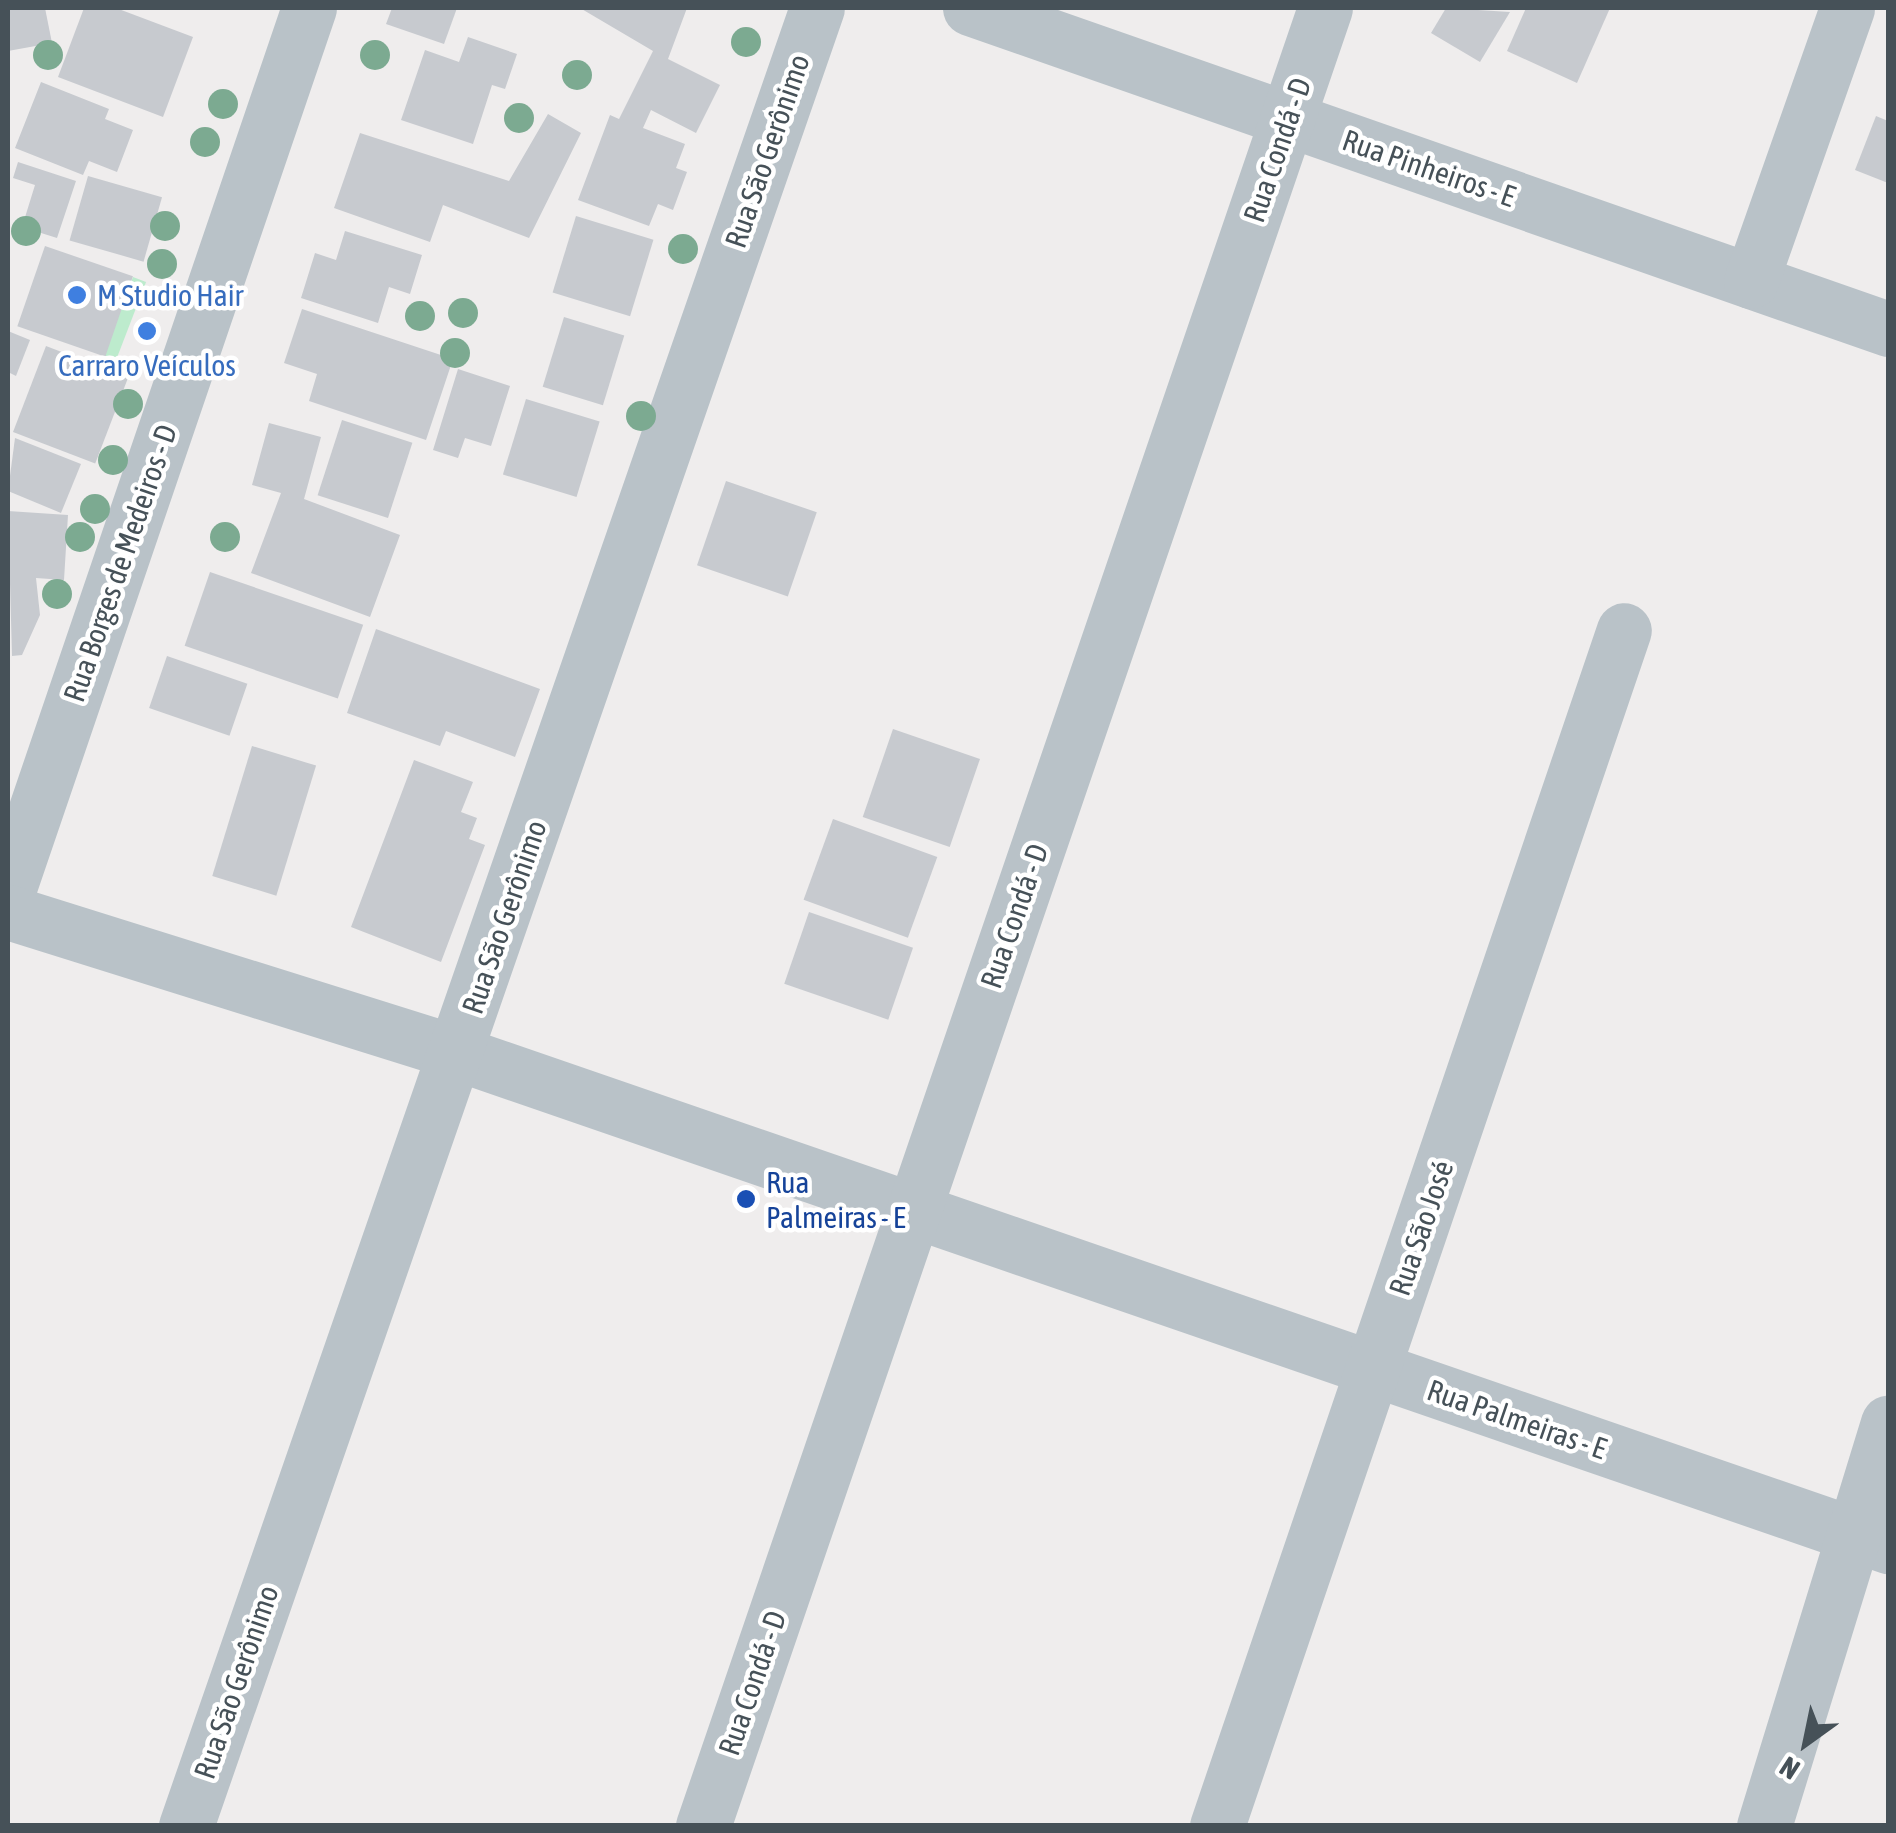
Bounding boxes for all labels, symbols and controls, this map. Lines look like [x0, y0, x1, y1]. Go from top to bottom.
street label: Rua São Gerônimo [717, 50, 817, 252]
street label: Rua Condá - D [1235, 73, 1319, 227]
street label: Rua Pinheiros - E [1338, 122, 1520, 214]
place label: M Studio Hair [97, 277, 243, 313]
marker: M Studio Hair [66, 284, 88, 306]
marker: Carraro Veículos [136, 320, 158, 342]
place label: Carraro Veículos [58, 347, 236, 383]
street label: Rua Borges de Medeiros - D [56, 420, 184, 706]
street label: Rua São Gerônimo [454, 816, 554, 1018]
street label: Rua Condá - D [972, 839, 1056, 993]
street label: Rua São José [1381, 1156, 1461, 1300]
place label: Rua Palmeiras - E [766, 1164, 905, 1234]
marker: Rua Palmeiras - E [735, 1188, 757, 1210]
street label: Rua Palmeiras - E [1423, 1372, 1611, 1466]
street label: Rua São Gerônimo [186, 1581, 286, 1783]
street label: Rua Condá - D [710, 1606, 794, 1760]
north arrow [1756, 1693, 1856, 1793]
text: N [1774, 1750, 1805, 1786]

